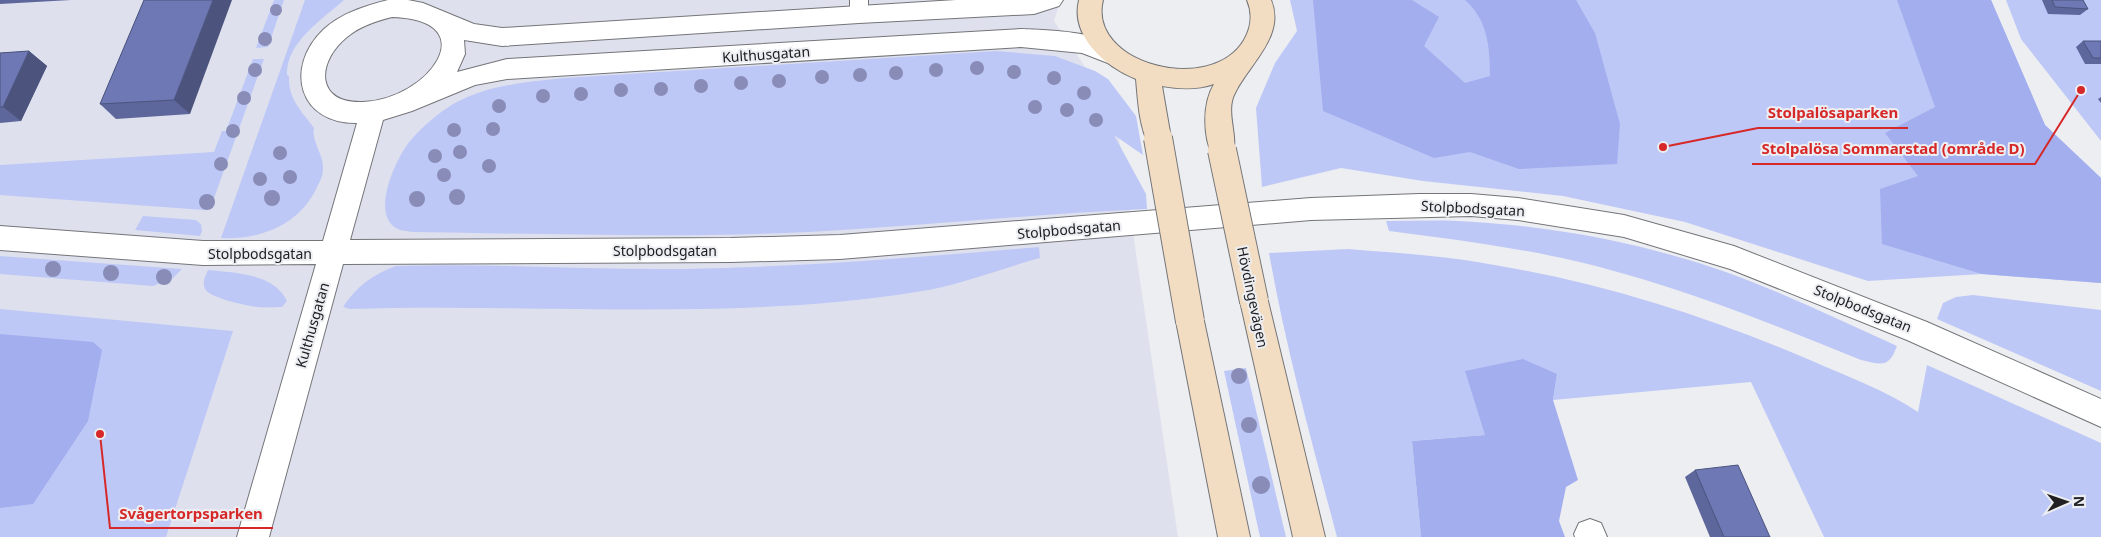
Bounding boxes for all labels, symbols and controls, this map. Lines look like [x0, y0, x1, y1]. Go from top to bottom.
street label: Kulthusgatan [721, 41, 811, 67]
callout: Stolpalösaparken [1758, 98, 1908, 128]
text: Stolpalösaparken [1768, 102, 1898, 122]
callout: Stolpalösa Sommarstad (område D) [1752, 134, 2035, 164]
text: Stolpalösa Sommarstad (område D) [1761, 138, 2025, 158]
street label: Stolpbodsgatan [1421, 196, 1525, 220]
street label: Stolpbodsgatan [1016, 215, 1122, 243]
street label: Stolpbodsgatan [613, 241, 717, 260]
street label: Stolpbodsgatan [208, 244, 312, 263]
street label: Hövdingevägen [1233, 245, 1273, 349]
street label: Kulthusgatan [291, 280, 333, 370]
street label: Stolpbodsgatan [1811, 280, 1915, 336]
north arrow [2041, 477, 2091, 527]
text: N [2070, 496, 2089, 508]
callout: Svågertorpsparken [110, 498, 273, 528]
text: Svågertorpsparken [119, 503, 263, 523]

